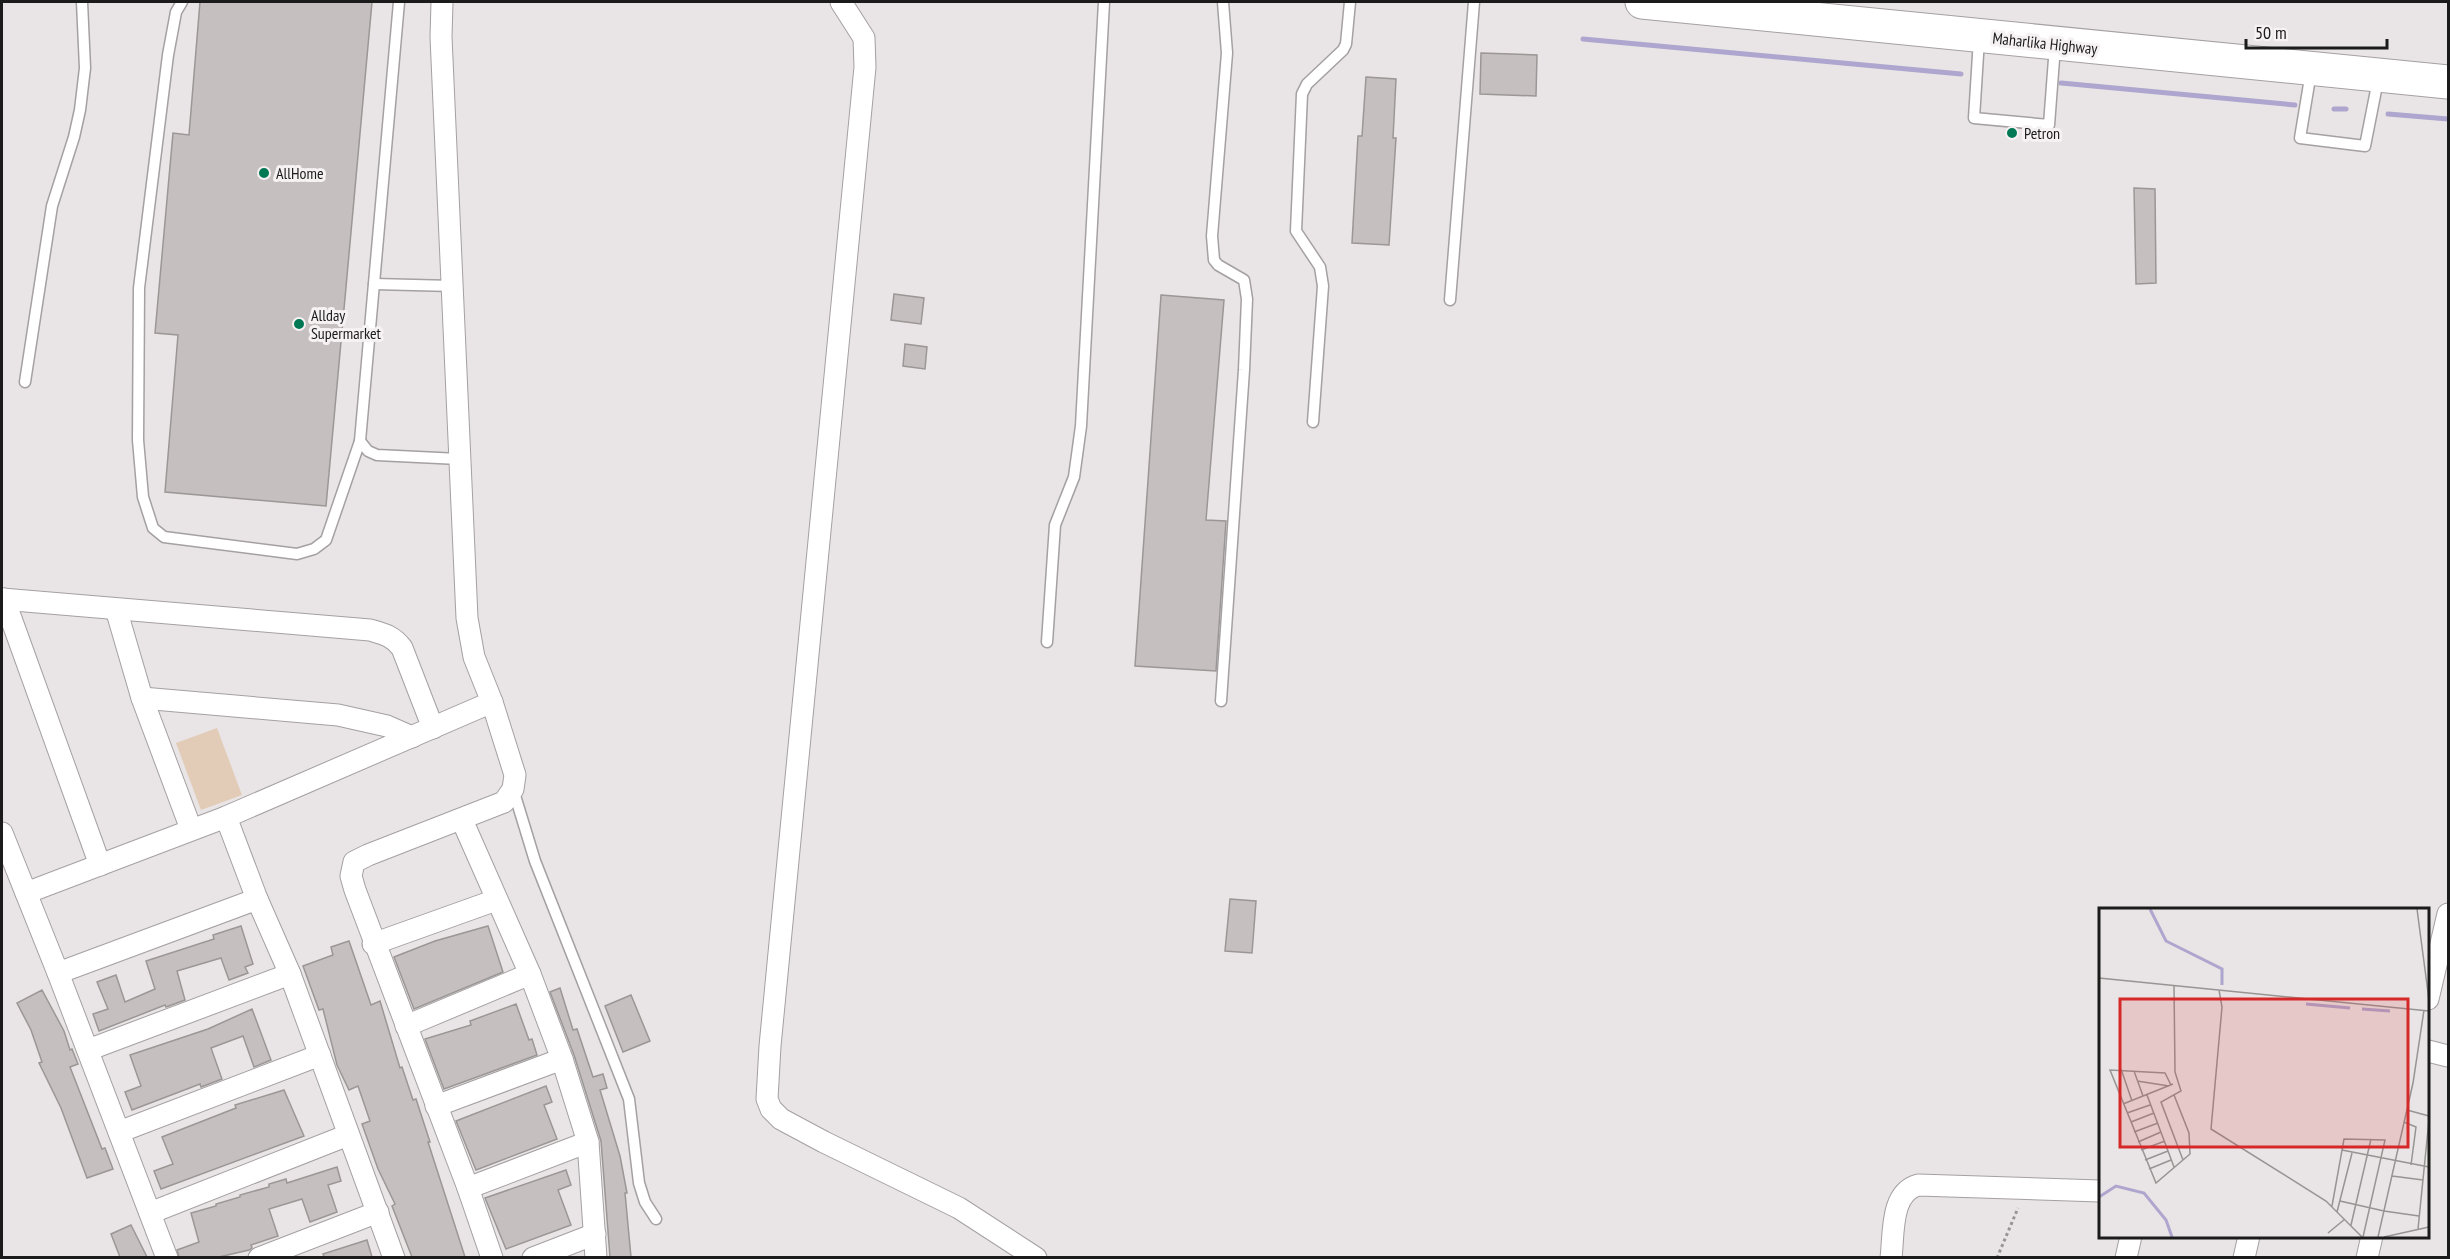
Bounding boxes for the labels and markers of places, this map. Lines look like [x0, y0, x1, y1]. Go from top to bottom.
place label: Petron [2024, 123, 2060, 143]
marker: Petron [2005, 126, 2019, 140]
place label: AllHome [276, 163, 324, 183]
marker: AllHome [257, 166, 271, 180]
place label: Allday Supermarket [311, 305, 382, 343]
marker: Allday Supermarket [292, 317, 306, 331]

